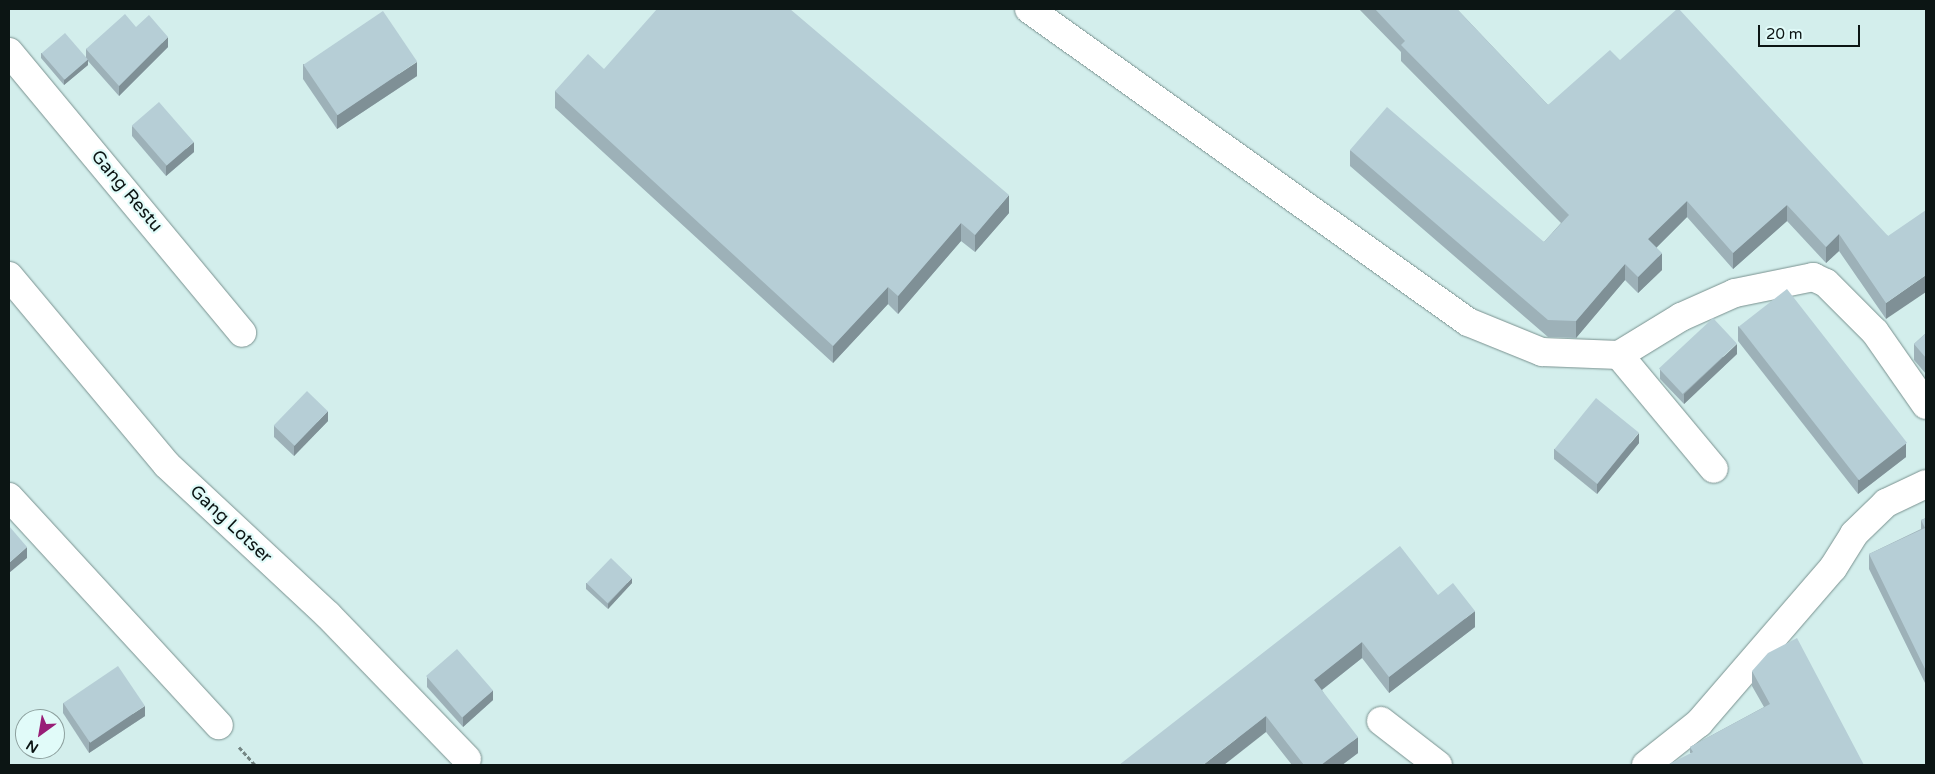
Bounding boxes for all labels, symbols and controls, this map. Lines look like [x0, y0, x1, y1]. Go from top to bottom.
scale bar [1760, 15, 1862, 47]
text: 20 m [1766, 25, 1803, 43]
street label: Gang Restu [87, 146, 167, 236]
street label: Gang Lotser [185, 480, 277, 568]
north arrow [15, 709, 65, 759]
text: N [23, 736, 42, 756]

